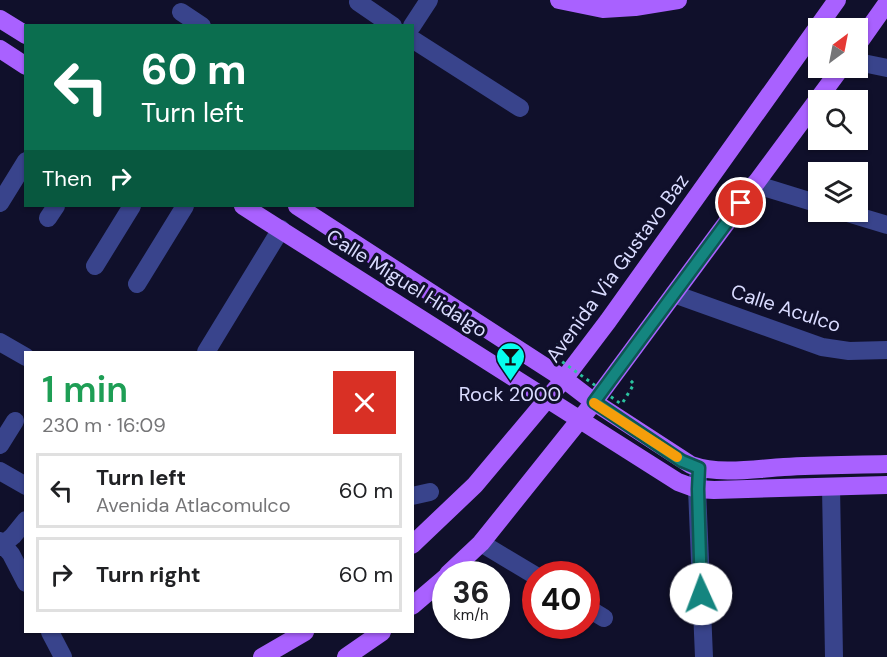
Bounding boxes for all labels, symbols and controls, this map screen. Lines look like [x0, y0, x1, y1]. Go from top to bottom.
north arrow [808, 18, 868, 78]
map controls [808, 18, 868, 222]
text: 60 m [141, 42, 247, 97]
icon: left [42, 48, 120, 126]
button: search [808, 90, 868, 150]
text: Turn left [141, 95, 244, 130]
icon: right [104, 162, 137, 195]
button: layers [808, 162, 868, 222]
text: Then [42, 164, 92, 193]
street label: Avenida Via Gustavo Baz [540, 169, 694, 367]
pin [715, 177, 766, 228]
icon: arrive [724, 186, 757, 219]
street label: Calle Miguel Hidalgo [322, 223, 492, 343]
street label: Calle Aculco [728, 278, 844, 338]
bar icon: Rock 2000 [494, 340, 526, 382]
text: 1 min [42, 366, 128, 413]
button: close [333, 371, 396, 434]
place label: Rock 2000 [459, 381, 561, 407]
text: 230 m · 16:09 [42, 412, 166, 438]
text: Turn left [96, 463, 186, 492]
icon: left [45, 474, 78, 507]
text: 60 m [339, 476, 393, 505]
text: Avenida Atlacomulco [96, 492, 291, 518]
icon: right [45, 558, 78, 591]
text: Turn right [96, 560, 201, 589]
text: 60 m [339, 560, 393, 589]
speed limit sign: 40 [522, 561, 600, 639]
position arrow [669, 562, 733, 626]
text: 36 [452, 573, 490, 612]
text: km/h [453, 605, 489, 625]

